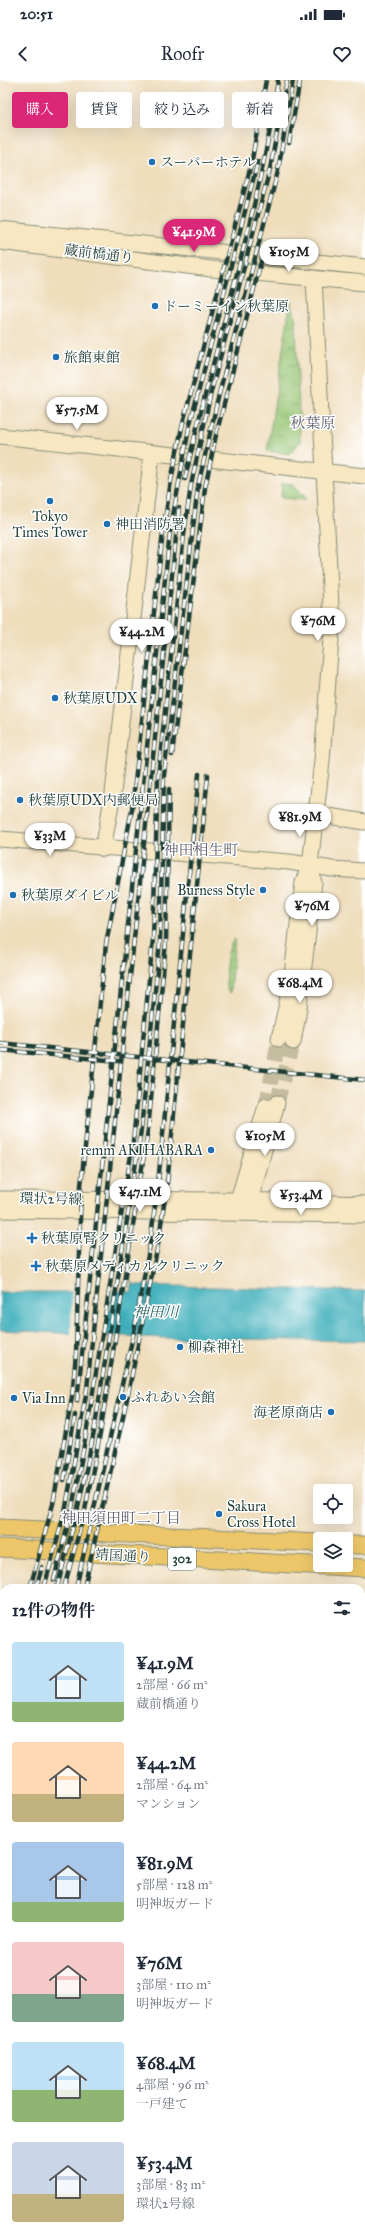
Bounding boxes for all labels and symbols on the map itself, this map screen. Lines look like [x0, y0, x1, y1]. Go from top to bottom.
place label: スーパーホテル [160, 154, 256, 171]
marker: スーパーホテル [147, 157, 157, 167]
pin: ¥41.9M [161, 219, 227, 253]
pin: ¥105M [261, 239, 317, 273]
street label: 蔵前橋通り [63, 241, 135, 267]
place label: ドーミーイン秋葉原 [163, 298, 289, 315]
marker: ドーミーイン秋葉原 [150, 301, 160, 311]
place label: 旅館東館 [64, 349, 120, 366]
marker: 旅館東館 [51, 352, 61, 362]
pin: ¥57.5M [44, 397, 110, 431]
district label: 秋葉原 [290, 414, 336, 432]
marker: Tokyo Times Tower [45, 496, 55, 506]
place label: Tokyo Times Tower [13, 508, 88, 541]
place label: 神田消防署 [115, 516, 185, 533]
marker: 神田消防署 [102, 519, 112, 529]
pin: ¥76M [294, 608, 342, 642]
pin: ¥44.2M [109, 619, 175, 653]
place label: 秋葉原UDX [63, 690, 138, 707]
marker: 秋葉原UDX [50, 693, 60, 703]
place label: 秋葉原UDX内郵便局 [28, 792, 159, 809]
marker: 秋葉原UDX内郵便局 [15, 795, 25, 805]
pin: ¥81.9M [267, 804, 333, 838]
pin: ¥33M [26, 823, 74, 857]
district label: 神田相生町 [163, 841, 239, 859]
place label: Burness Style [177, 882, 255, 899]
marker: Burness Style [258, 885, 268, 895]
place label: 秋葉原ダイビル [21, 887, 119, 904]
marker: 秋葉原ダイビル [8, 890, 18, 900]
pin: ¥76M [288, 893, 336, 927]
pin: ¥68.4M [267, 970, 333, 1004]
pin: ¥105M [237, 1123, 293, 1157]
place label: remm AKIHABARA [81, 1142, 204, 1159]
marker: remm AKIHABARA [206, 1145, 216, 1155]
pin: ¥47.1M [107, 1179, 173, 1213]
pin: ¥53.4M [268, 1182, 334, 1216]
street label: 環状2号線 [19, 1190, 83, 1208]
place label: 秋葉原腎クリニック [41, 1230, 166, 1247]
marker: 秋葉原腎クリニック [26, 1232, 38, 1244]
place label: 秋葉原メディカルクリニック [45, 1258, 225, 1275]
marker: 秋葉原メディカルクリニック [30, 1260, 42, 1272]
water label: 神田川 [133, 1303, 180, 1321]
place label: 柳森神社 [188, 1339, 244, 1356]
marker: 柳森神社 [175, 1342, 185, 1352]
place label: ふれあい会館 [131, 1389, 215, 1406]
place label: Via Inn [21, 1390, 66, 1407]
marker: ふれあい会館 [118, 1392, 128, 1402]
marker: Via Inn [9, 1393, 19, 1403]
place label: 海老原商店 [253, 1404, 323, 1421]
marker: 海老原商店 [326, 1407, 336, 1417]
place label: Sakura Cross Hotel [227, 1498, 296, 1531]
district label: 神田須田町二丁目 [61, 1509, 181, 1527]
marker: Sakura Cross Hotel [214, 1509, 224, 1519]
street label: 靖国通り [95, 1546, 151, 1566]
road number: 302 [168, 1548, 196, 1570]

